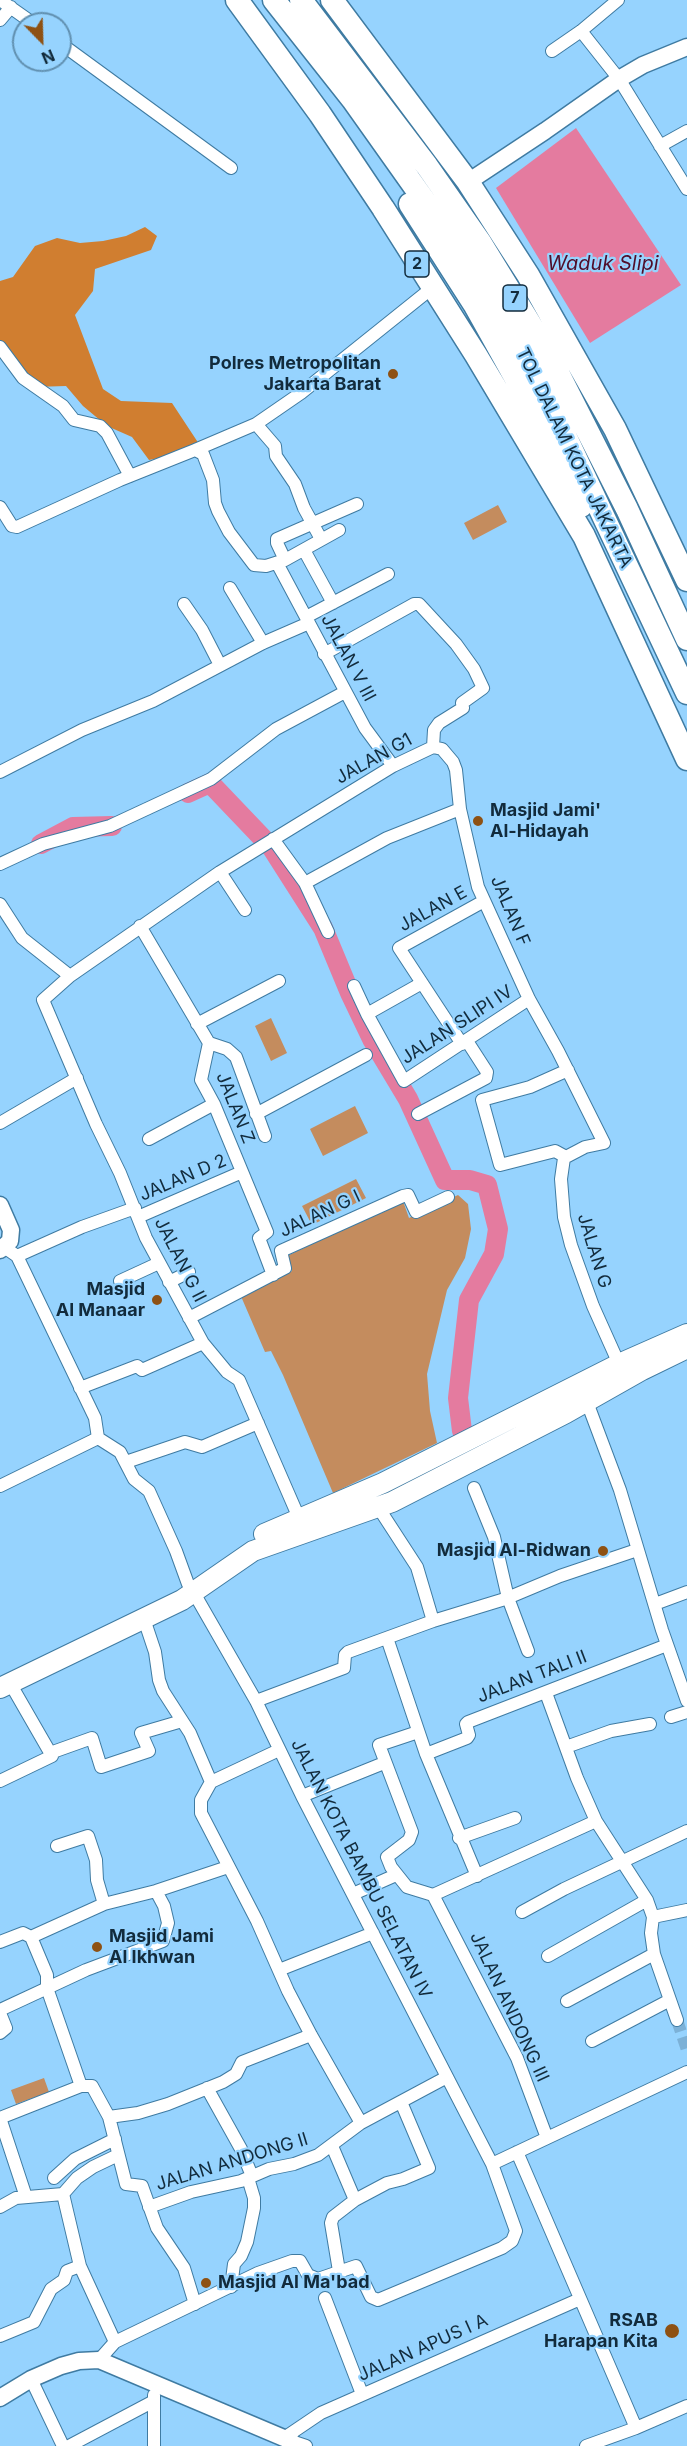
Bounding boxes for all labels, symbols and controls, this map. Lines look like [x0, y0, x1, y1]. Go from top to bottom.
north arrow [12, 12, 72, 72]
text: N [39, 45, 58, 68]
road number: 2 [405, 251, 429, 277]
water label: Waduk Slipi [547, 252, 659, 276]
road number: 7 [503, 285, 527, 311]
street label: TOL DALAM KOTA JAKARTA [511, 344, 637, 572]
place label: Polres Metropolitan Jakarta Barat [209, 353, 381, 395]
marker: Polres Metropolitan Jakarta Barat [386, 367, 400, 381]
street label: JALAN V III [316, 611, 380, 705]
street label: JALAN G1 [332, 729, 416, 789]
place label: Masjid Jami' Al-Hidayah [490, 800, 601, 842]
marker: Masjid Jami' Al-Hidayah [471, 814, 485, 828]
street label: JALAN F [486, 873, 534, 949]
street label: JALAN E [395, 882, 471, 936]
street label: JALAN SLIPI IV [397, 981, 517, 1069]
street label: JALAN Z [211, 1069, 259, 1147]
street label: JALAN D 2 [136, 1150, 230, 1206]
street label: JALAN G I [276, 1186, 364, 1242]
street label: JALAN G [572, 1211, 616, 1291]
street label: JALAN G II [150, 1214, 210, 1306]
place label: Masjid Al Manaar [56, 1279, 145, 1322]
marker: Masjid Al Manaar [150, 1293, 164, 1307]
place label: Masjid Al-Ridwan [437, 1540, 591, 1562]
marker: Masjid Al-Ridwan [596, 1544, 610, 1558]
street label: JALAN TALI II [474, 1646, 590, 1708]
street label: JALAN KOTA BAMBU SELATAN IV [286, 1736, 436, 2002]
place label: Masjid Jami Al Ikhwan [109, 1926, 214, 1968]
street label: JALAN ANDONG III [465, 1929, 553, 2085]
marker: Masjid Jami Al Ikhwan [90, 1940, 104, 1954]
street label: JALAN ANDONG II [153, 2129, 311, 2195]
place label: Masjid Al Ma'bad [218, 2272, 370, 2294]
marker: Masjid Al Ma'bad [199, 2276, 213, 2290]
street label: JALAN APUS I A [355, 2310, 491, 2386]
place label: RSAB Harapan Kita [544, 2310, 658, 2352]
marker: RSAB Harapan Kita [663, 2322, 681, 2340]

